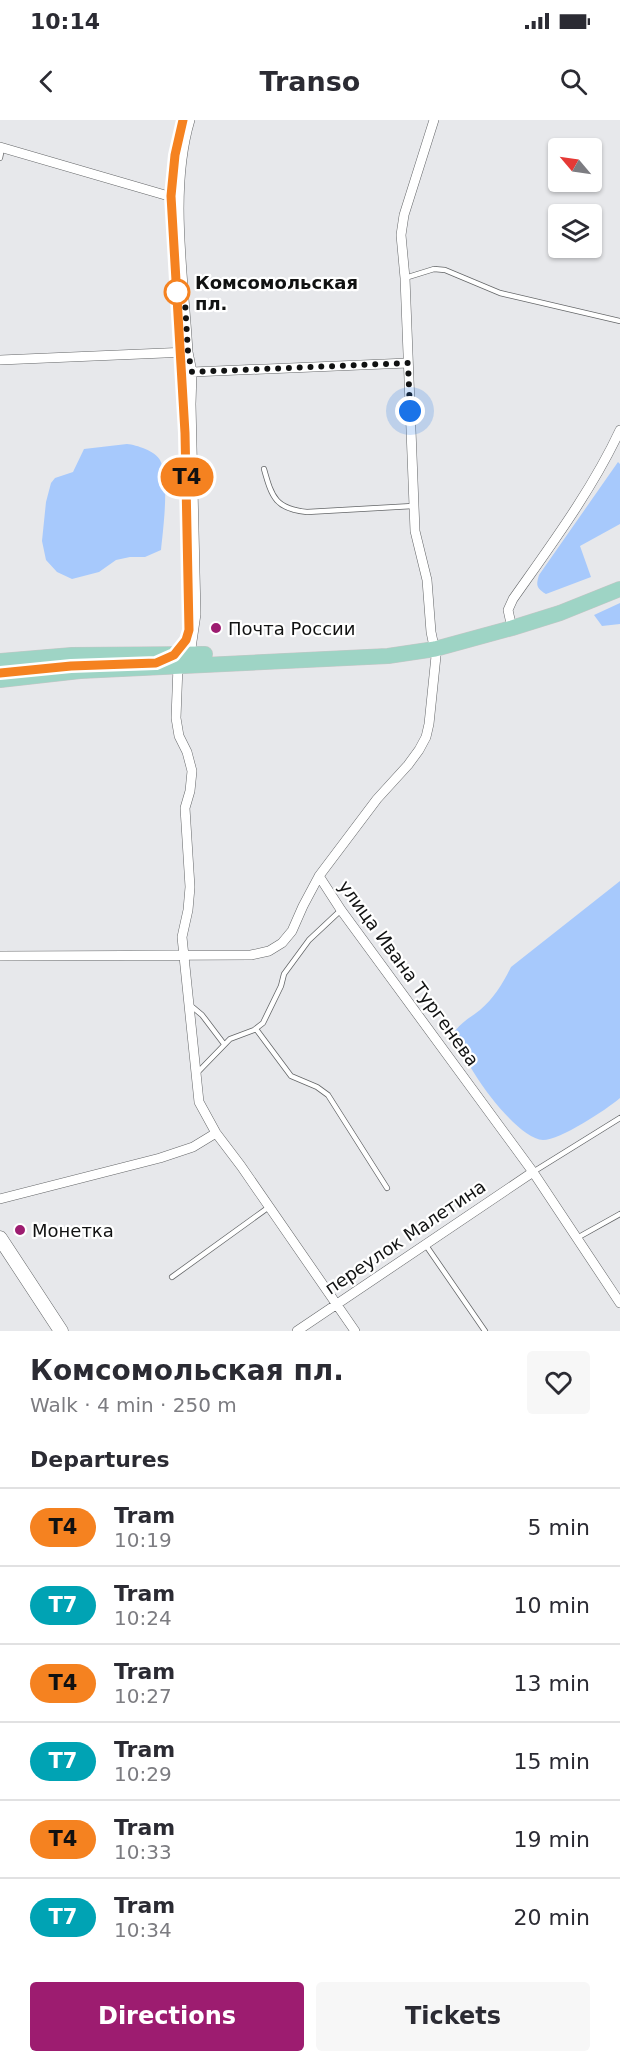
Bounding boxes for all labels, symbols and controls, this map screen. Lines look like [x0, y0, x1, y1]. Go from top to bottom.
text: 10:14 [30, 9, 100, 34]
icon: back [30, 65, 63, 98]
icon: search [557, 65, 590, 98]
text: Transo [260, 66, 360, 97]
north arrow [548, 138, 602, 192]
map controls [548, 138, 602, 258]
button: layers [548, 204, 602, 258]
place label: Комсомольская пл. [195, 272, 358, 314]
marker: Комсомольская пл. [164, 279, 190, 305]
your location [395, 396, 425, 426]
line badge: T4 [160, 458, 214, 496]
text: T4 [173, 465, 201, 489]
place label: Почта России [228, 618, 355, 639]
marker: Почта России [209, 621, 223, 635]
street label: улица Ивана Тургенева [335, 876, 483, 1070]
street label: переулок Малетина [321, 1175, 489, 1299]
place label: Монетка [32, 1220, 114, 1241]
marker: Монетка [13, 1223, 27, 1237]
button: heart [527, 1351, 590, 1414]
text: Комсомольская пл. [30, 1354, 344, 1387]
text: Walk · 4 min · 250 m [30, 1393, 237, 1417]
text: Departures [30, 1447, 170, 1472]
text: Tram [114, 1503, 175, 1528]
text: T4 [49, 1515, 77, 1539]
text: 5 min [528, 1515, 590, 1540]
text: 10:19 [114, 1528, 172, 1552]
text: Tram [114, 1581, 175, 1606]
text: T7 [49, 1593, 77, 1617]
text: 10 min [514, 1593, 590, 1618]
text: 10:24 [114, 1606, 172, 1630]
text: Tram [114, 1659, 175, 1684]
text: T4 [49, 1671, 77, 1695]
text: 13 min [514, 1671, 590, 1696]
text: 10:27 [114, 1684, 172, 1708]
text: Tram [114, 1737, 175, 1762]
text: T7 [49, 1749, 77, 1773]
text: 15 min [514, 1749, 590, 1774]
text: 10:29 [114, 1762, 172, 1786]
text: Tram [114, 1815, 175, 1840]
text: T4 [49, 1827, 77, 1851]
text: 19 min [514, 1827, 590, 1852]
text: 10:33 [114, 1840, 172, 1864]
text: Tram [114, 1893, 175, 1918]
text: T7 [49, 1905, 77, 1929]
text: 20 min [514, 1905, 590, 1930]
text: 10:34 [114, 1918, 172, 1942]
button: Directions [30, 1982, 304, 2051]
button: Tickets [316, 1982, 590, 2051]

